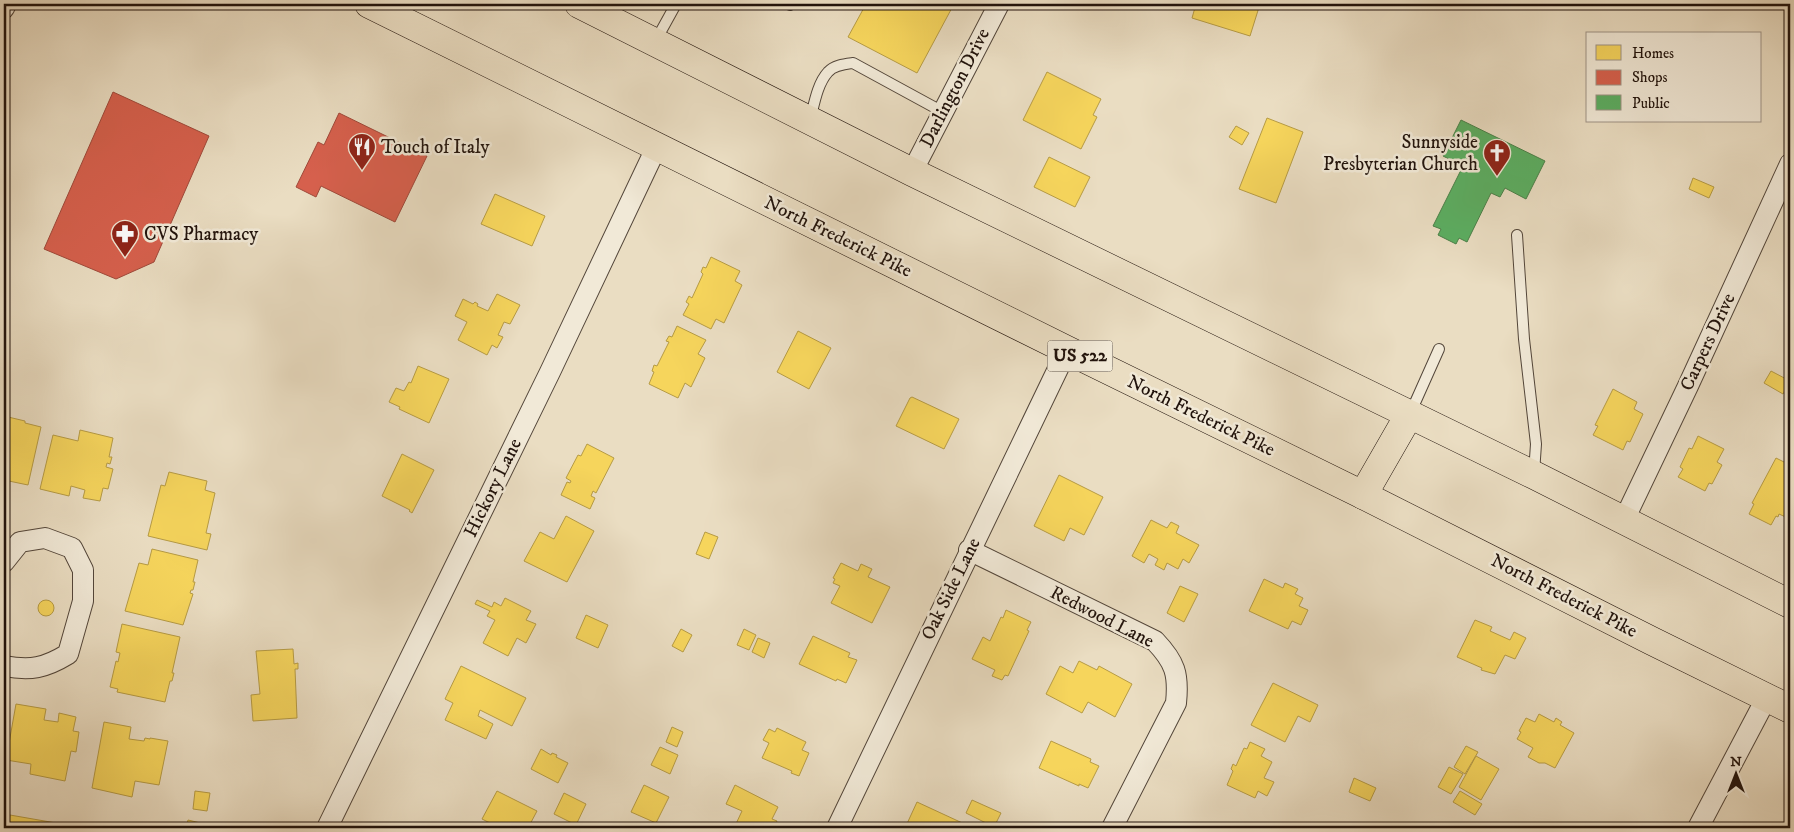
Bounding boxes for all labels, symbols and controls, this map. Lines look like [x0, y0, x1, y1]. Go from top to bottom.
street label: Darlington Drive [915, 24, 995, 151]
legend [1586, 32, 1762, 122]
text: Homes [1632, 44, 1674, 63]
text: Shops [1632, 68, 1668, 87]
text: Public [1632, 94, 1670, 113]
place label: Sunnyside Presbyterian Church [1323, 131, 1478, 176]
restaurant icon: Touch of Italy [347, 132, 377, 171]
place label: Touch of Italy [381, 136, 490, 159]
church icon: Sunnyside Presbyterian Church [1482, 138, 1512, 177]
street label: North Frederick Pike [760, 191, 916, 283]
pharmacy icon: CVS Pharmacy [110, 219, 140, 258]
place label: CVS Pharmacy [144, 223, 259, 246]
street label: Carpers Drive [1675, 289, 1741, 394]
road number: US 522 [1048, 341, 1112, 372]
street label: North Frederick Pike [1123, 370, 1279, 462]
street label: Hickory Lane [459, 435, 527, 541]
street label: Oak Side Lane [916, 534, 986, 644]
street label: North Frederick Pike [1487, 549, 1641, 643]
street label: Redwood Lane [1046, 581, 1158, 653]
north arrow [1712, 750, 1762, 800]
text: N [1730, 753, 1742, 771]

